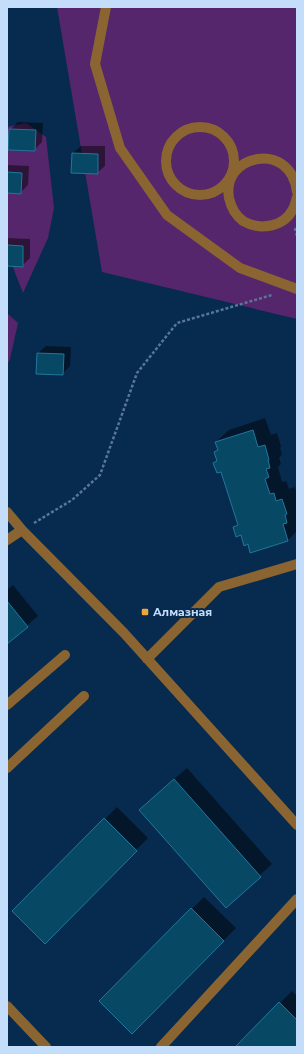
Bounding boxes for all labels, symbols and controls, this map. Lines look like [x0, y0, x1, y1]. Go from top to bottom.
place label: Алмазная [153, 605, 212, 619]
marker: Алмазная [140, 607, 150, 617]

